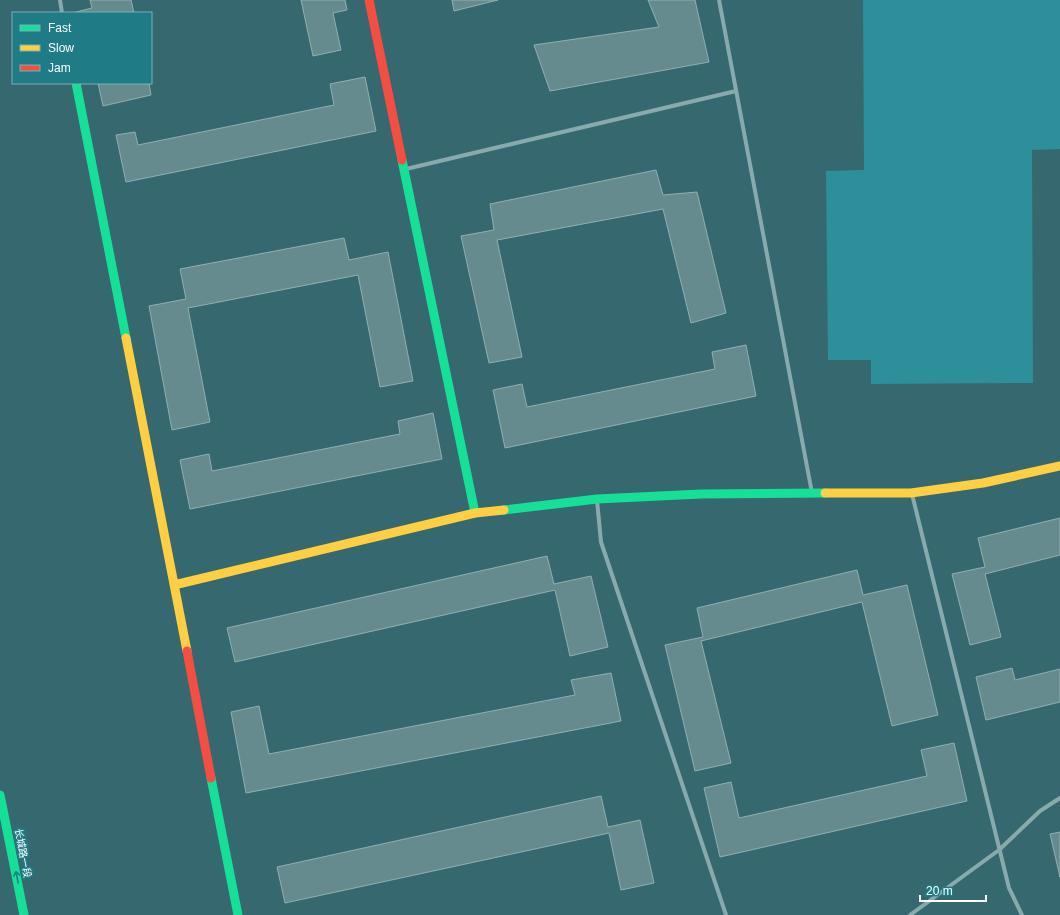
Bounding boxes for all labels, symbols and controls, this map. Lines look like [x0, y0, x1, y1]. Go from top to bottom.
legend [12, 12, 152, 84]
text: Fast [48, 21, 72, 35]
text: Slow [48, 41, 74, 55]
text: Jam [48, 61, 71, 75]
street label: 长城路一段 [13, 827, 33, 879]
one-way arrow [12, 871, 20, 884]
scale bar [920, 877, 986, 903]
text: 20 m [926, 884, 953, 898]

